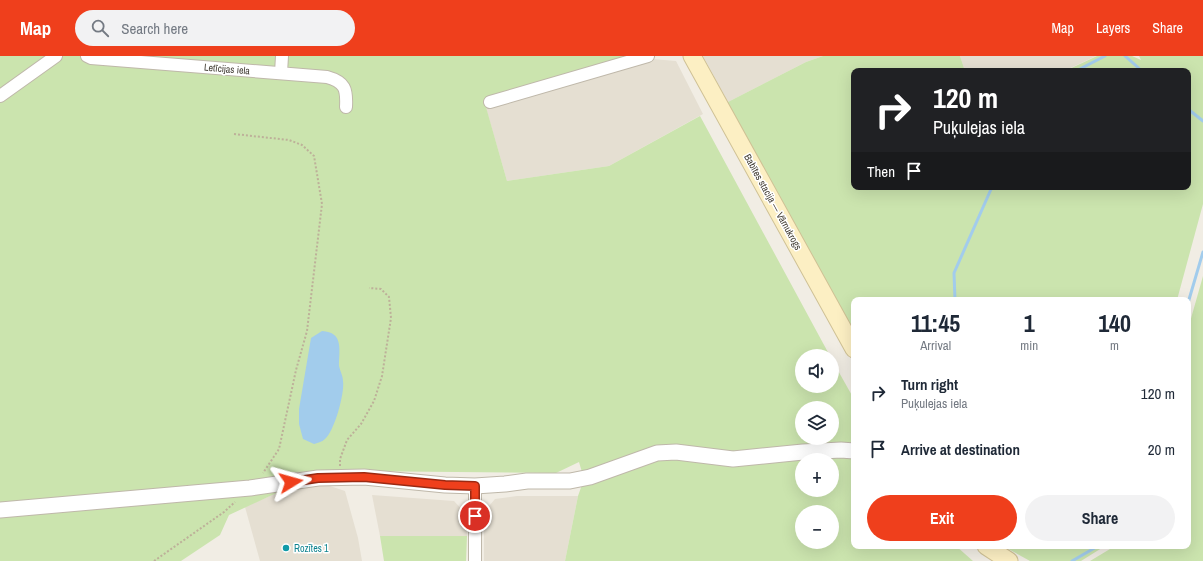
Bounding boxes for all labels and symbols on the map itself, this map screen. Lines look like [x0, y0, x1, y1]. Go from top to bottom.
street label: Letīcijas iela [203, 61, 251, 78]
street label: Babītes stacija — Vārnukrogs [741, 152, 805, 252]
position arrow [270, 461, 312, 503]
pin [458, 499, 492, 533]
place label: Rozītes 1 [294, 542, 329, 555]
marker: Rozītes 1 [281, 543, 291, 553]

